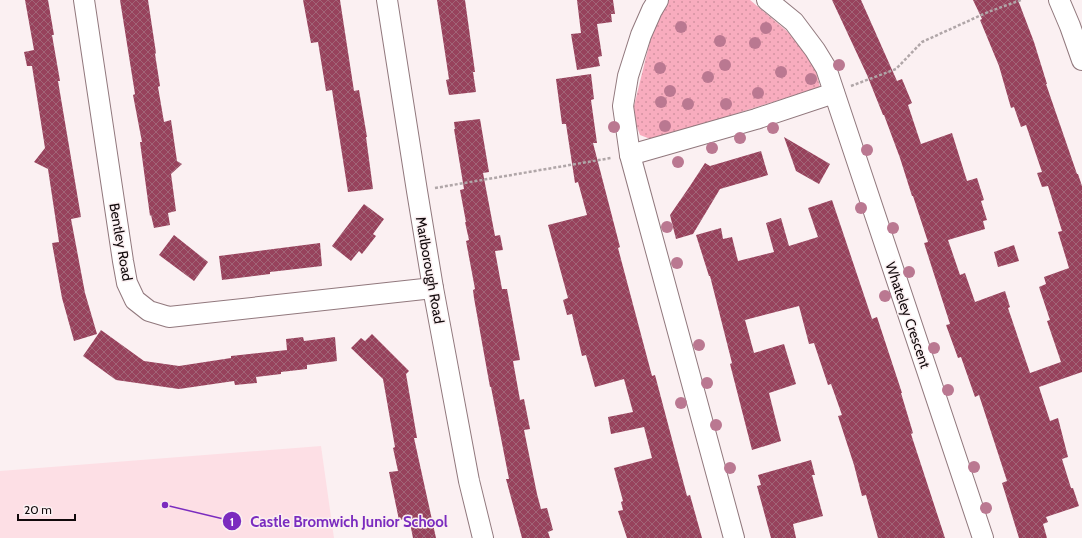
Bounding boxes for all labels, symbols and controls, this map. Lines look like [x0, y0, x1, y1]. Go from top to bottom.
street label: Bentley Road [105, 202, 137, 282]
street label: Marlborough Road [412, 215, 448, 325]
street label: Whateley Crescent [881, 259, 935, 371]
scale bar [18, 496, 75, 522]
text: 20 m [24, 502, 52, 517]
callout: Castle Bromwich Junior School [222, 508, 456, 535]
text: Castle Bromwich Junior School [250, 513, 448, 531]
text: 1 [230, 514, 234, 529]

